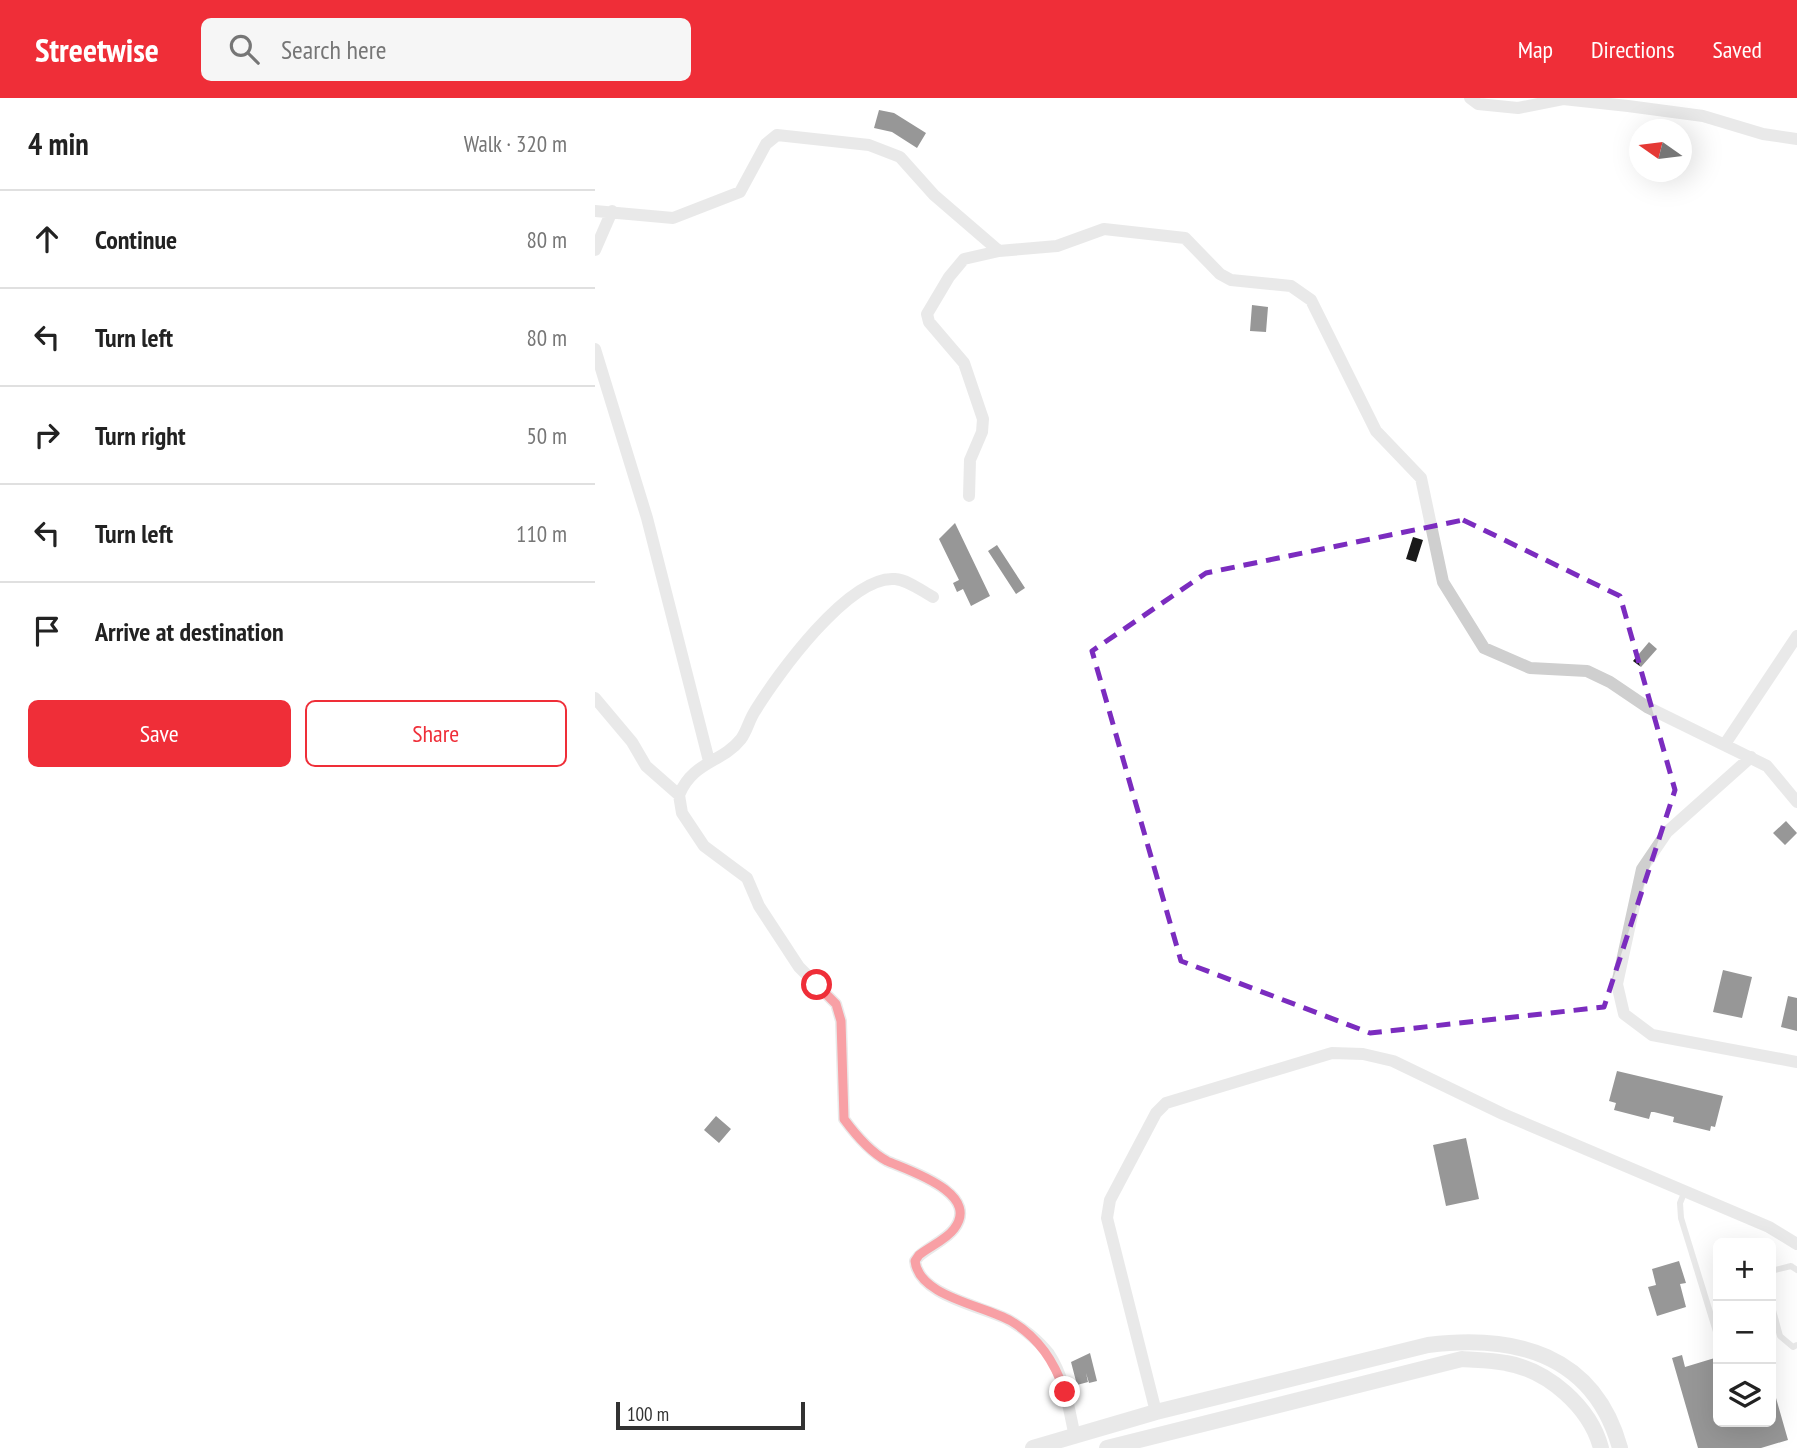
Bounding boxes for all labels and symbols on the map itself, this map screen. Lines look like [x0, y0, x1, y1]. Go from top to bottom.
north arrow [1629, 119, 1692, 182]
route start [801, 969, 832, 1000]
route end [1049, 1376, 1080, 1407]
scale bar [616, 1399, 805, 1431]

